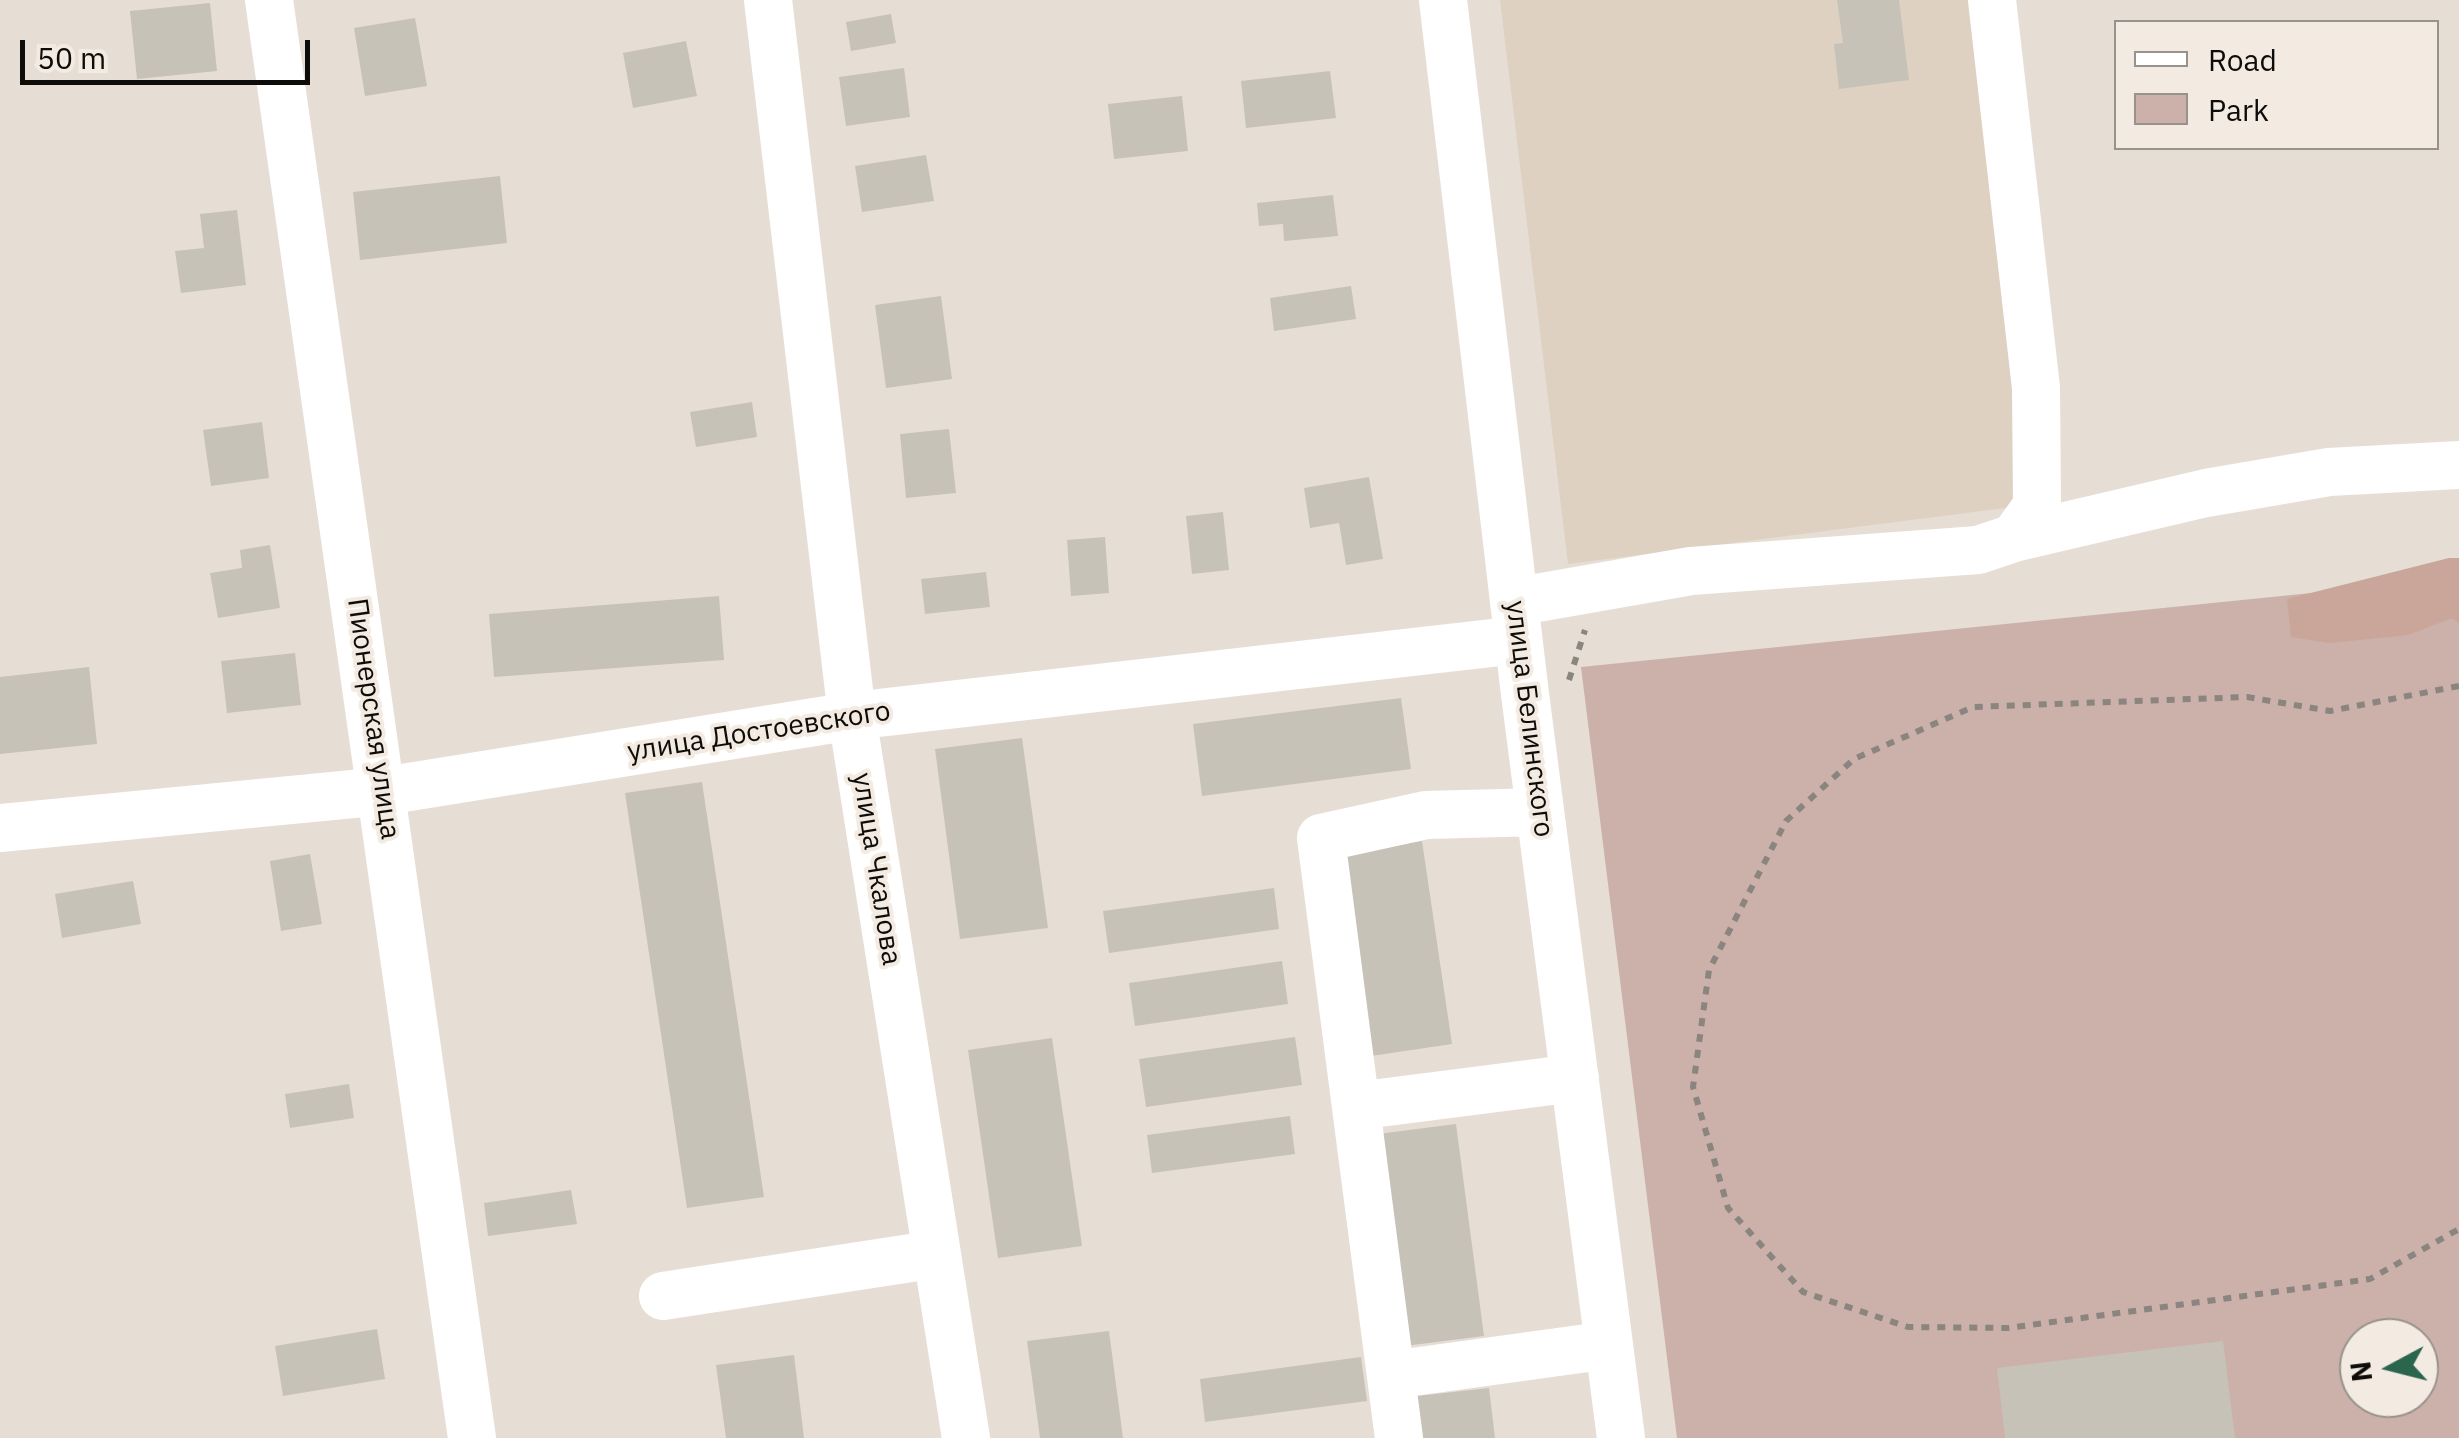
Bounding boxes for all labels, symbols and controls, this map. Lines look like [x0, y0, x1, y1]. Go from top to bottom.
scale bar [25, 20, 315, 82]
legend [2114, 20, 2439, 150]
text: 50 m [37, 38, 106, 77]
text: Road [2208, 40, 2277, 79]
text: Park [2208, 90, 2269, 129]
street label: Пионерская улица [339, 596, 407, 842]
street label: улица Белинского [1498, 599, 1560, 839]
street label: улица Достоевского [625, 695, 893, 769]
street label: улица Чкалова [844, 770, 908, 968]
north arrow [2339, 1318, 2439, 1418]
text: N [2341, 1359, 2380, 1384]

